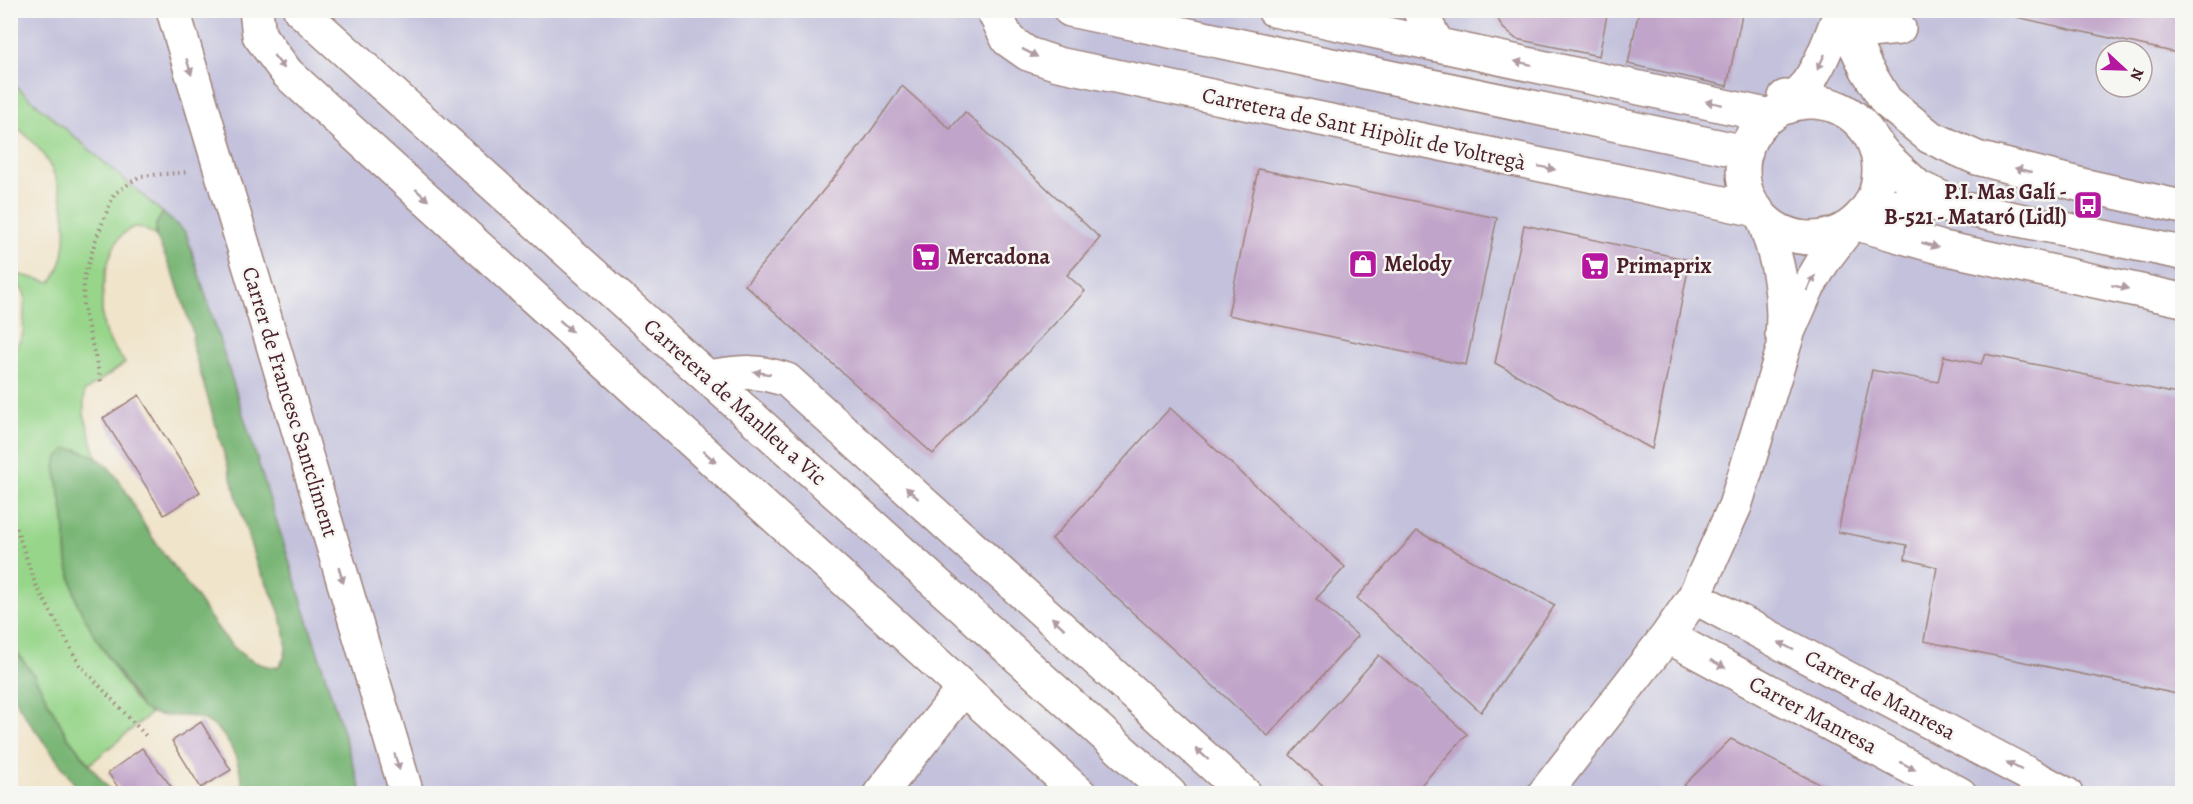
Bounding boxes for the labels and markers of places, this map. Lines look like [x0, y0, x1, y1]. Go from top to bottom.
place label: P.I. Mas Galí - B-521 - Mataró (Lidl) [1884, 177, 2067, 232]
bus stop icon: P.I. Mas Galí - B-521 - Mataró (Lidl) [2072, 189, 2104, 221]
supermarket icon: Mercadona [910, 241, 942, 273]
place label: Mercadona [947, 242, 1051, 272]
shop icon: Melody [1347, 248, 1379, 280]
place label: Melody [1384, 249, 1452, 279]
supermarket icon: Primaprix [1579, 250, 1611, 282]
place label: Primaprix [1616, 251, 1711, 281]

